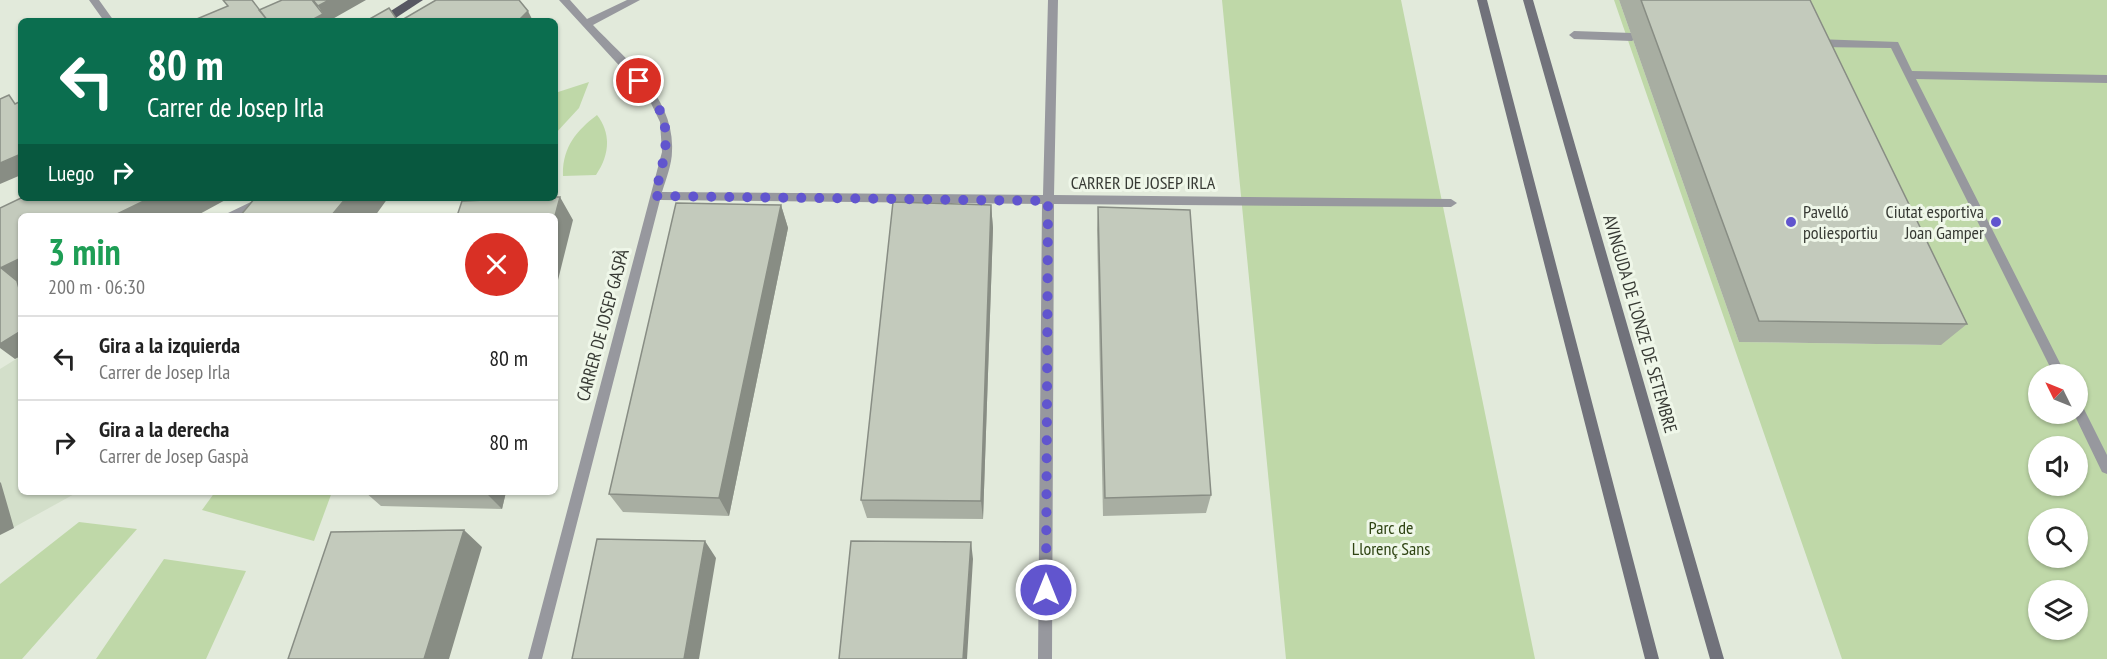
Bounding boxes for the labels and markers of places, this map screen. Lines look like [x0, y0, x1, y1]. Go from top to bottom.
pin [613, 55, 664, 106]
place label: Pavelló poliesportiu [1803, 200, 1878, 244]
place label: Ciutat esportiva Joan Gamper [1886, 200, 1984, 244]
marker: Pavelló poliesportiu [1784, 215, 1798, 229]
marker: Ciutat esportiva Joan Gamper [1989, 215, 2003, 229]

